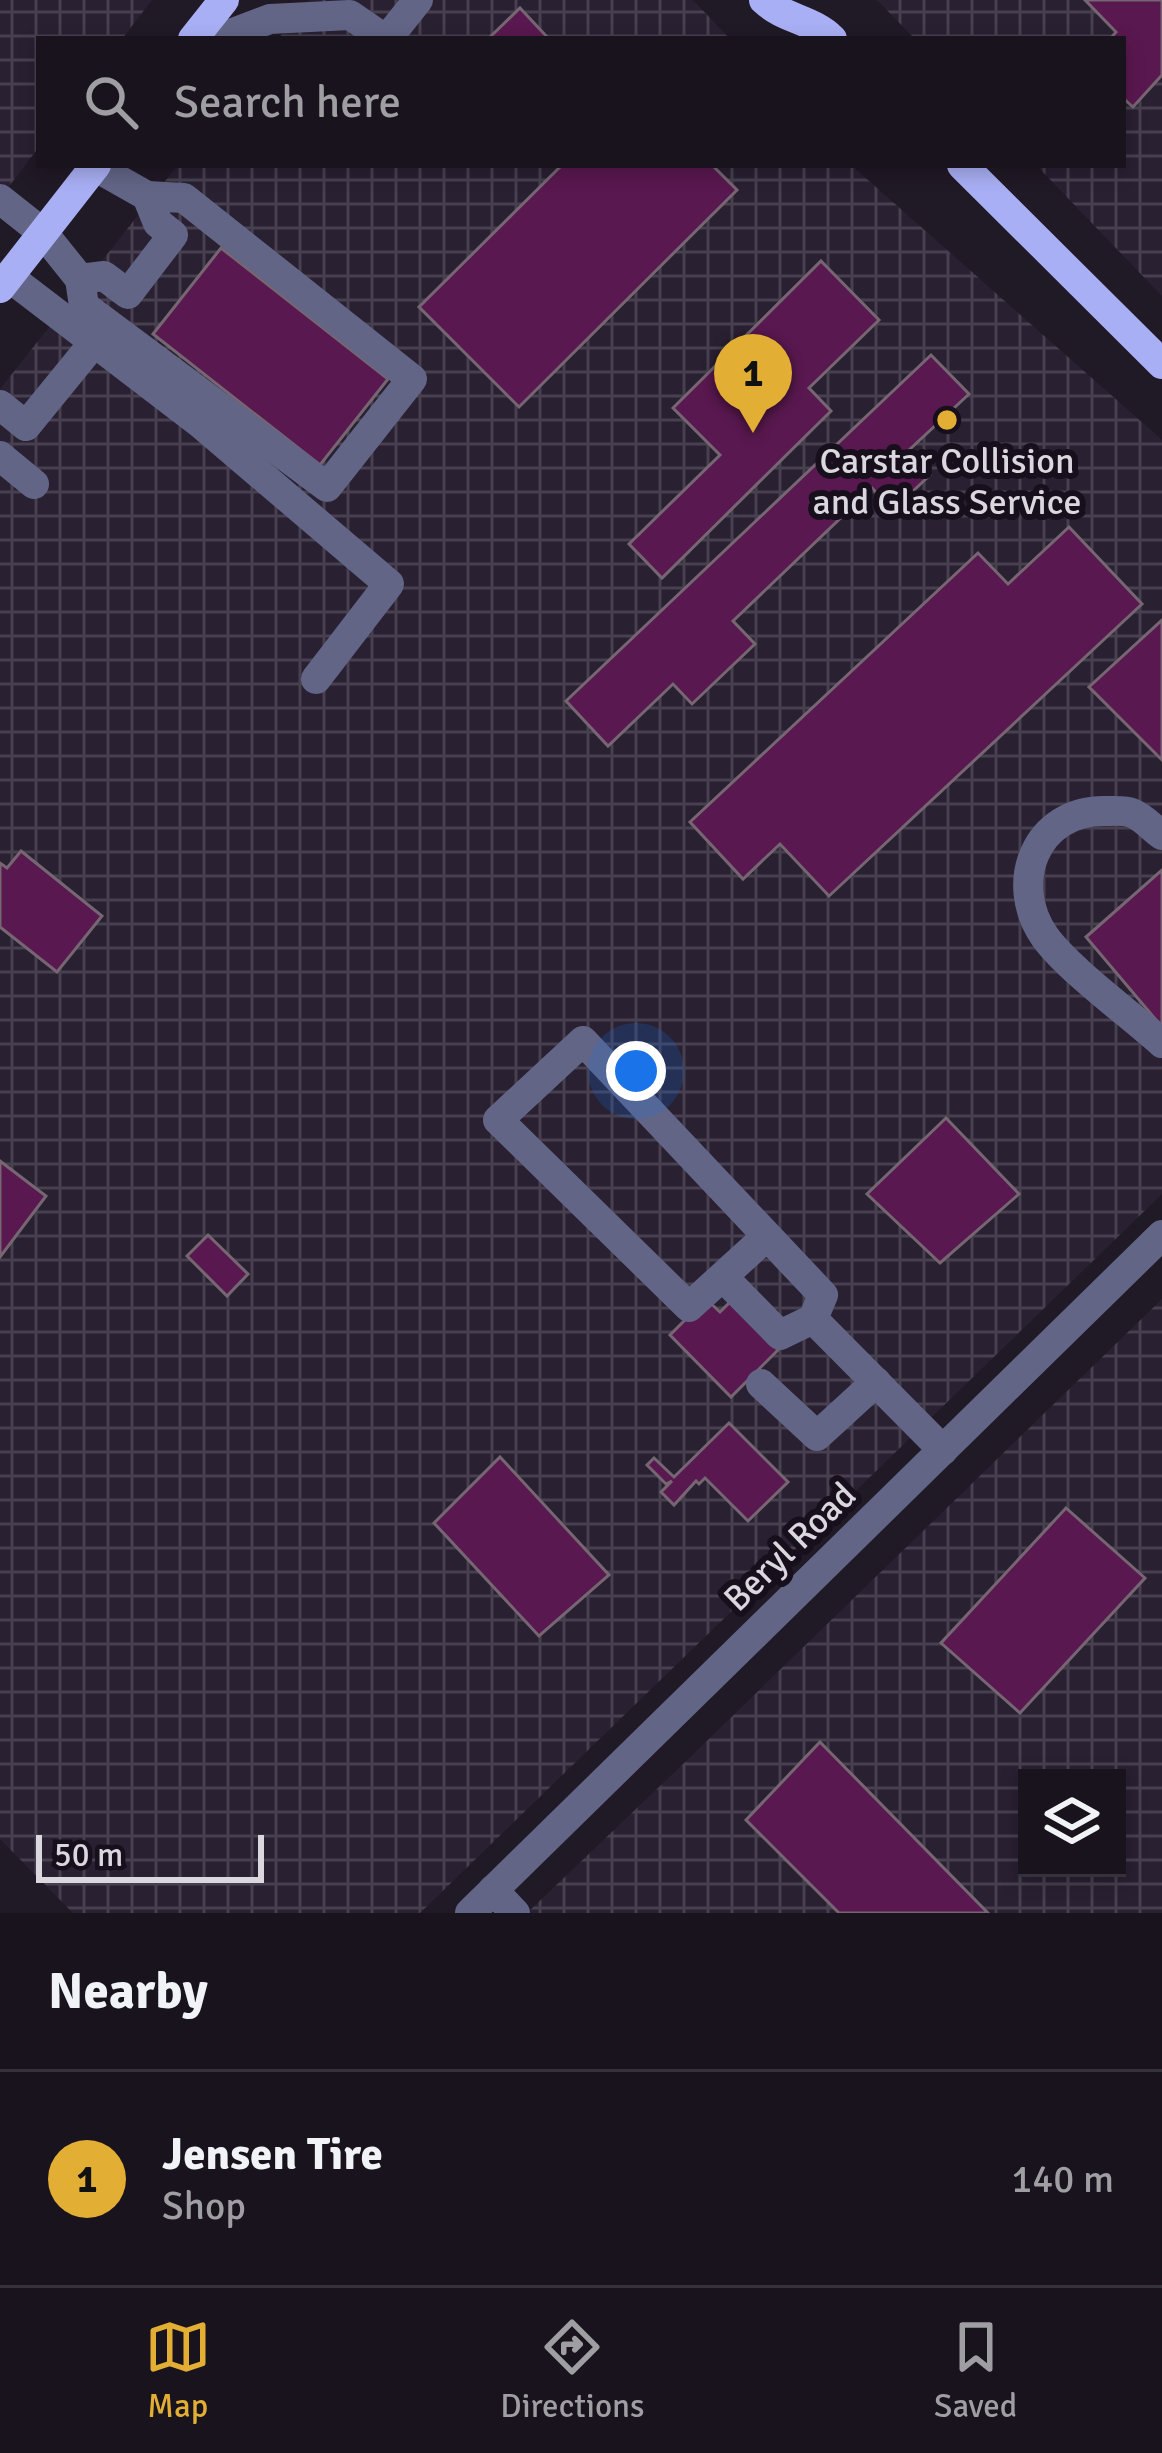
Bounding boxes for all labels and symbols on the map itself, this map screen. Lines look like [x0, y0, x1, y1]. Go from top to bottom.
pin: 1 [714, 334, 792, 433]
marker: Carstar Collision and Glass Service [934, 407, 960, 433]
place label: Carstar Collision and Glass Service [812, 439, 1082, 525]
your location [606, 1041, 666, 1101]
street label: Beryl Road [715, 1473, 866, 1621]
scale bar [36, 1829, 264, 1882]

